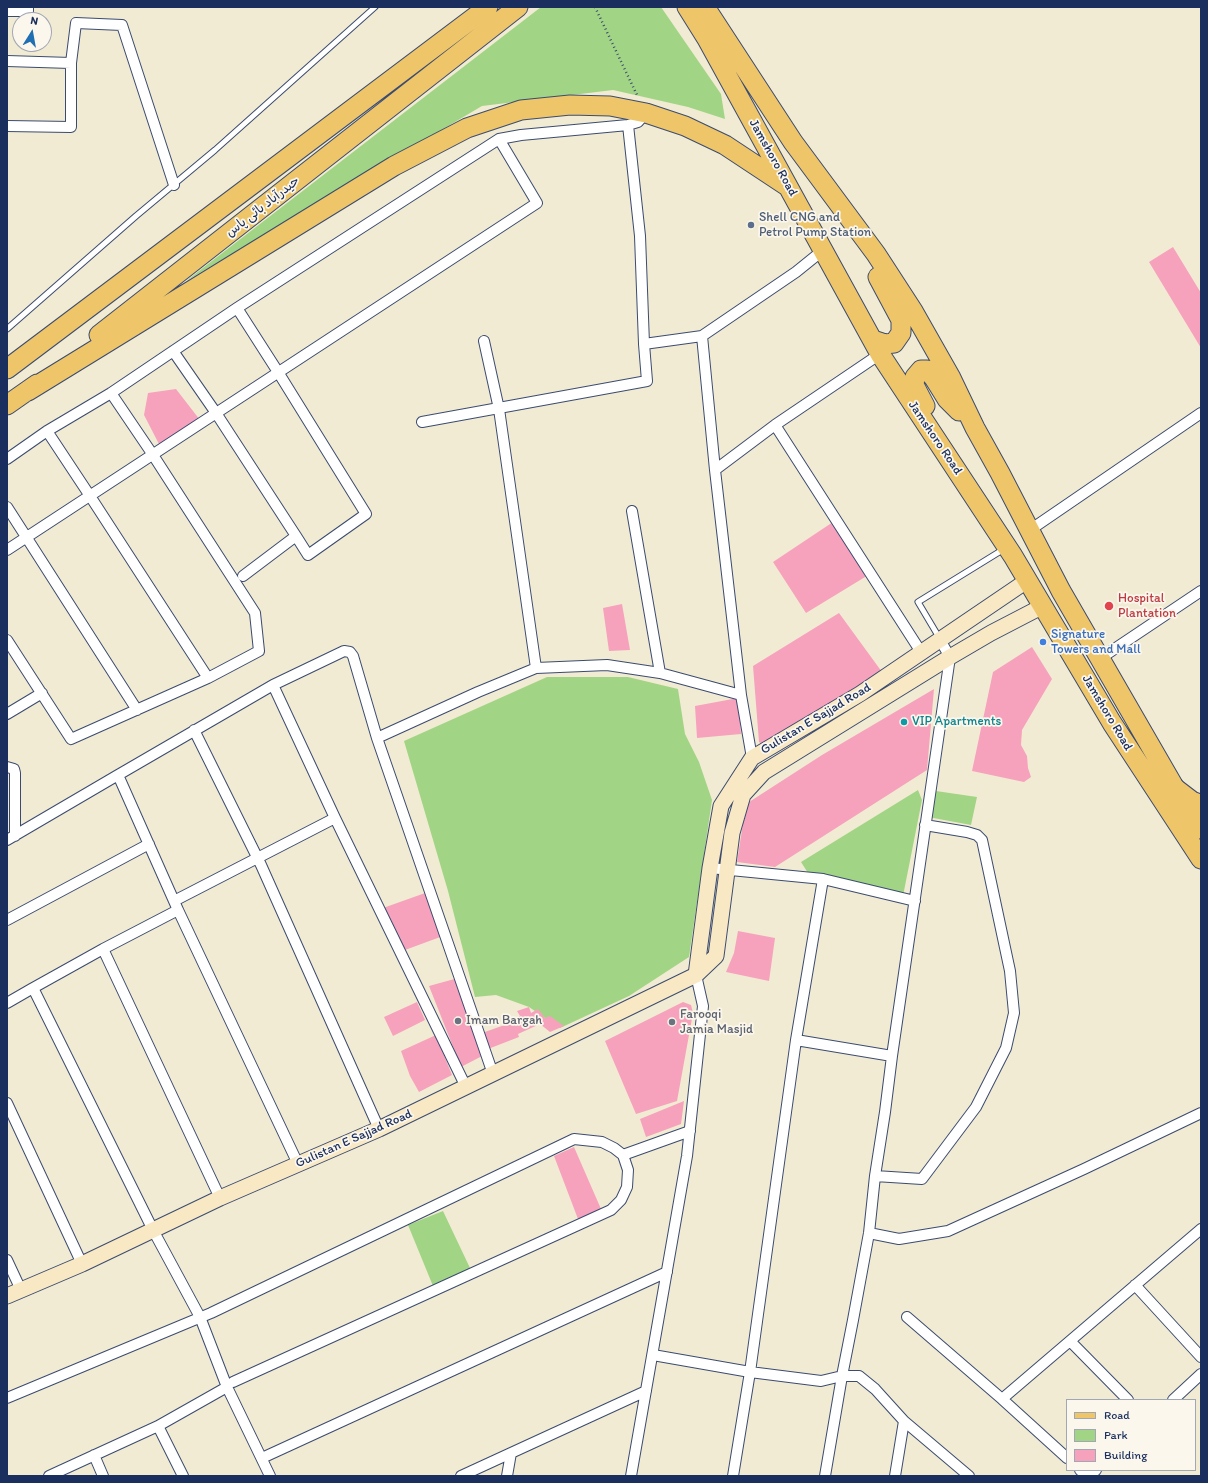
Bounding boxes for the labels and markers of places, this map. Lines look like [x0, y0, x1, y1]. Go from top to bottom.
place label: Shell CNG and Petrol Pump Station [759, 210, 871, 241]
marker: Shell CNG and Petrol Pump Station [746, 220, 756, 230]
place label: Hospital Plantation [1118, 591, 1176, 622]
marker: Hospital Plantation [1103, 600, 1115, 612]
place label: Signature Towers and Mall [1051, 627, 1141, 658]
marker: Signature Towers and Mall [1038, 637, 1048, 647]
place label: VIP Apartments [912, 714, 1001, 730]
marker: VIP Apartments [899, 717, 909, 727]
place label: Farooqi Jamia Masjid [680, 1007, 753, 1038]
place label: Imam Bargah [466, 1013, 542, 1029]
marker: Imam Bargah [453, 1016, 463, 1026]
marker: Farooqi Jamia Masjid [667, 1017, 677, 1027]

